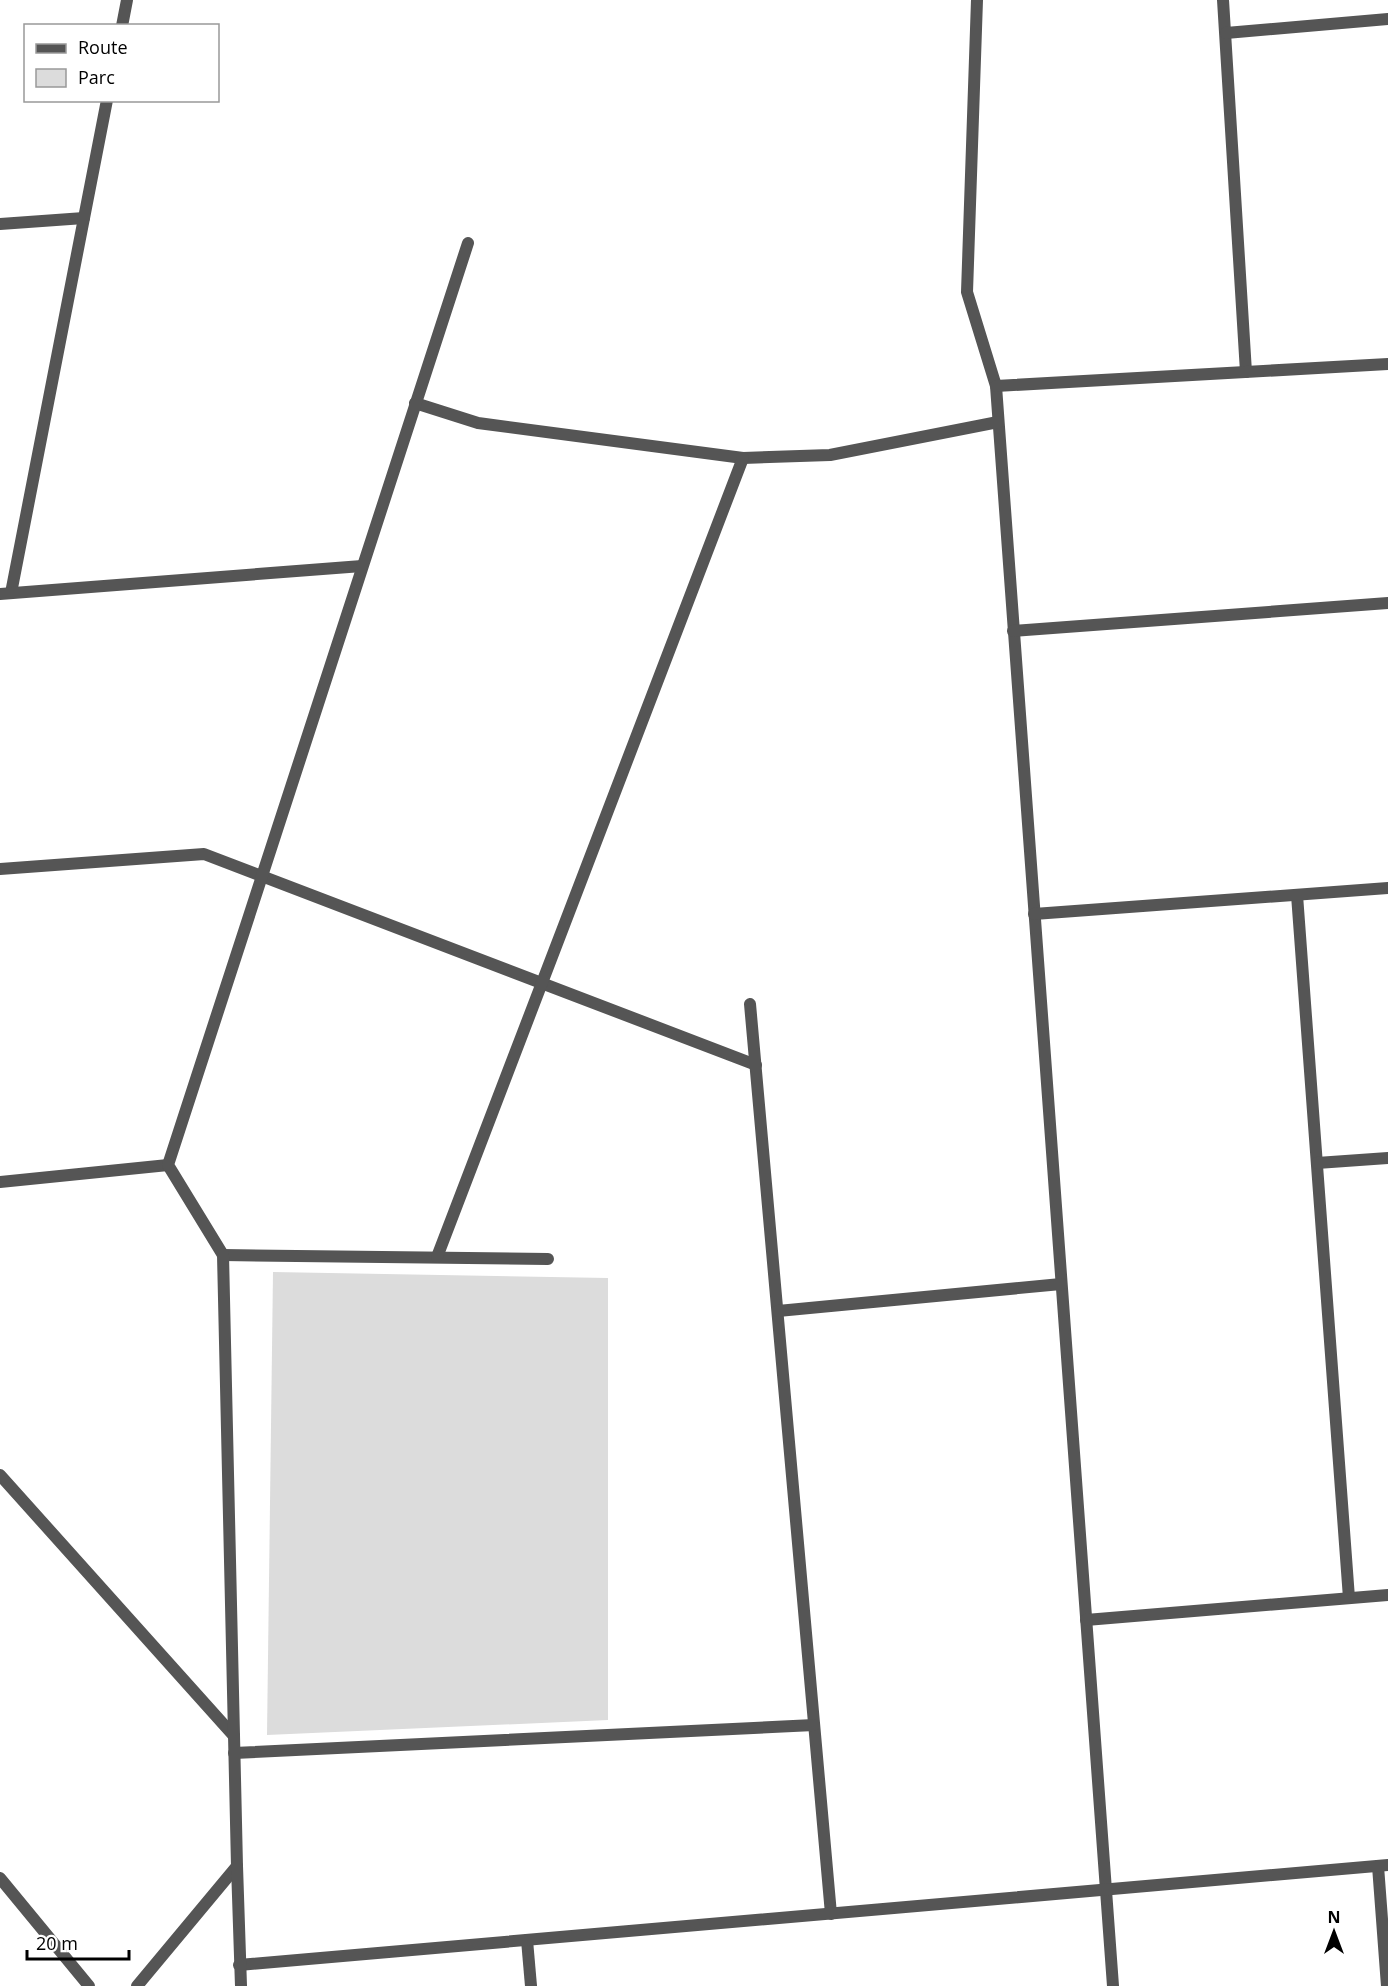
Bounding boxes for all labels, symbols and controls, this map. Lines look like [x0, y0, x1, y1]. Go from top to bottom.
legend [24, 24, 219, 102]
text: Route [78, 35, 128, 59]
text: Parc [78, 65, 115, 89]
north arrow [1304, 1902, 1364, 1962]
text: N [1327, 1906, 1341, 1928]
scale bar [27, 1923, 129, 1961]
text: 20 m [36, 1931, 78, 1955]

